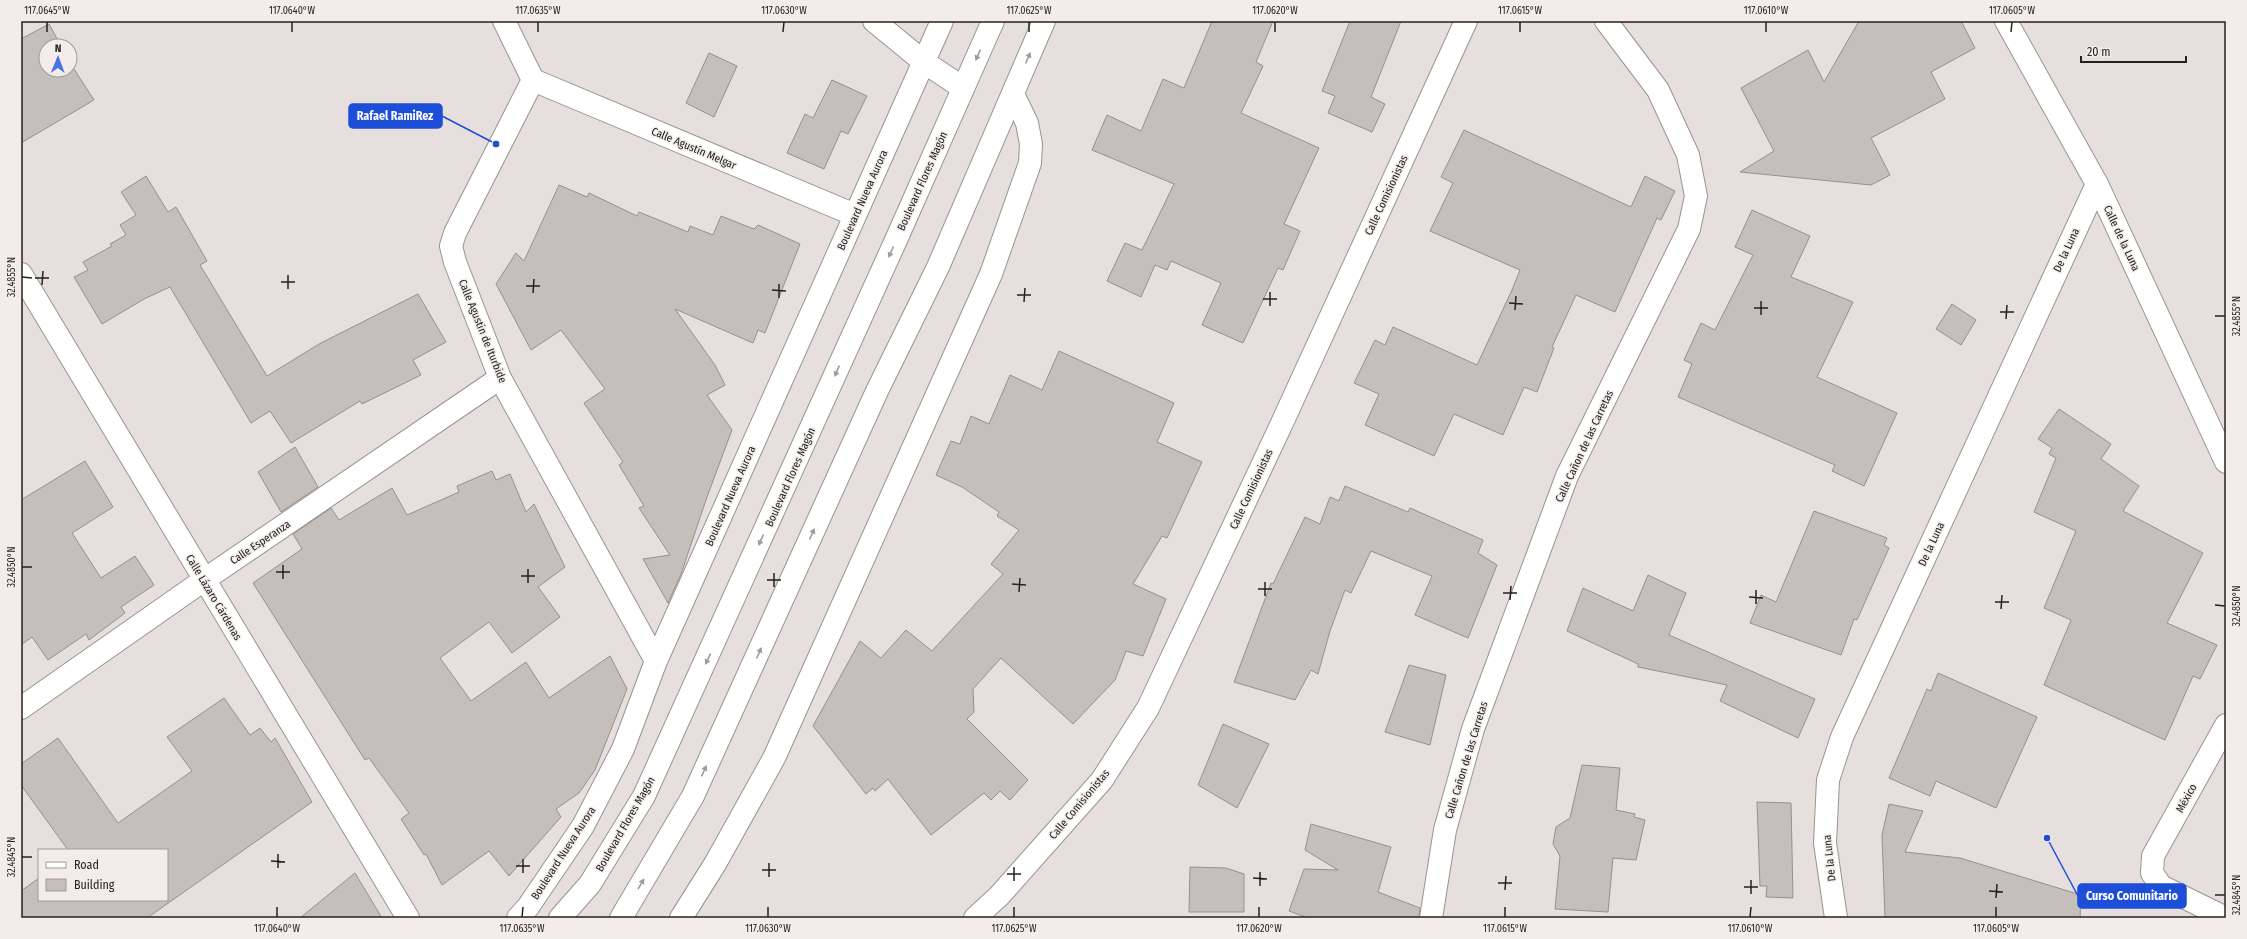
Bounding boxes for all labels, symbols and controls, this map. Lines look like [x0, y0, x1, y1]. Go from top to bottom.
text: 117.0645°W [24, 5, 70, 17]
text: 117.0640°W [269, 5, 316, 17]
text: 117.0635°W [516, 5, 561, 17]
text: 117.0630°W [761, 5, 807, 17]
text: 117.0625°W [1007, 5, 1052, 17]
text: 117.0620°W [1252, 5, 1298, 17]
text: 117.0615°W [1498, 5, 1543, 17]
text: 117.0610°W [1744, 5, 1789, 17]
text: 117.0605°W [1989, 5, 2035, 17]
north arrow [38, 38, 78, 78]
scale bar [2081, 38, 2186, 64]
text: N [55, 42, 62, 55]
text: 20 m [2087, 45, 2111, 59]
one-way arrow [975, 49, 981, 60]
one-way arrow [1025, 52, 1031, 63]
callout: Rafael RamiRez [349, 104, 442, 128]
text: Rafael RamiRez [357, 109, 433, 123]
street label: Calle Agustín Melgar [649, 125, 738, 172]
street label: Boulevard Flores Magón [895, 130, 950, 233]
street label: Boulevard Nueva Aurora [835, 148, 890, 252]
street label: Calle Comisionistas [1362, 153, 1411, 237]
street label: Calle de la Luna [2101, 203, 2142, 273]
street label: De la Luna [2051, 226, 2082, 274]
one-way arrow [888, 246, 894, 258]
text: 32.4855°N [6, 257, 18, 297]
street label: Calle Agustín de Iturbide [456, 278, 509, 385]
text: 32.4855°N [2231, 296, 2243, 336]
one-way arrow [834, 365, 840, 377]
street label: Calle Cañon de las Carretas [1553, 388, 1616, 504]
street label: Boulevard Flores Magón [763, 426, 818, 529]
street label: Boulevard Nueva Aurora [703, 444, 758, 548]
street label: Calle Comisionistas [1227, 447, 1276, 531]
street label: Calle Esperanza [228, 517, 293, 567]
street label: De la Luna [1916, 520, 1947, 568]
one-way arrow [809, 529, 815, 540]
one-way arrow [758, 534, 764, 546]
text: 32.4850°N [6, 546, 18, 588]
street label: Calle Lázaro Cárdenas [183, 552, 244, 643]
text: 32.4850°N [2231, 585, 2243, 627]
one-way arrow [756, 647, 762, 658]
one-way arrow [704, 653, 710, 665]
street label: Calle Cañon de las Carretas [1442, 700, 1491, 820]
one-way arrow [701, 765, 707, 776]
street label: Calle Comisionistas [1046, 767, 1113, 842]
street label: Boulevard Flores Magón [593, 775, 658, 874]
street label: México [2173, 781, 2200, 815]
street label: Boulevard Nueva Aurora [528, 804, 598, 902]
street label: De la Luna [1821, 834, 1838, 882]
text: 32.4845°N [6, 837, 18, 877]
legend [38, 849, 168, 901]
text: Road [74, 858, 99, 872]
text: 32.4845°N [2231, 875, 2243, 915]
text: Building [74, 878, 115, 892]
one-way arrow [638, 878, 645, 890]
callout: Curso Comunitario [2078, 884, 2186, 908]
text: Curso Comunitario [2086, 889, 2179, 903]
text: 117.0640°W [254, 923, 301, 935]
text: 117.0635°W [500, 923, 545, 935]
text: 117.0630°W [745, 923, 791, 935]
text: 117.0625°W [992, 923, 1037, 935]
text: 117.0620°W [1236, 923, 1282, 935]
text: 117.0615°W [1483, 923, 1528, 935]
text: 117.0610°W [1728, 923, 1773, 935]
text: 117.0605°W [1973, 923, 2019, 935]

